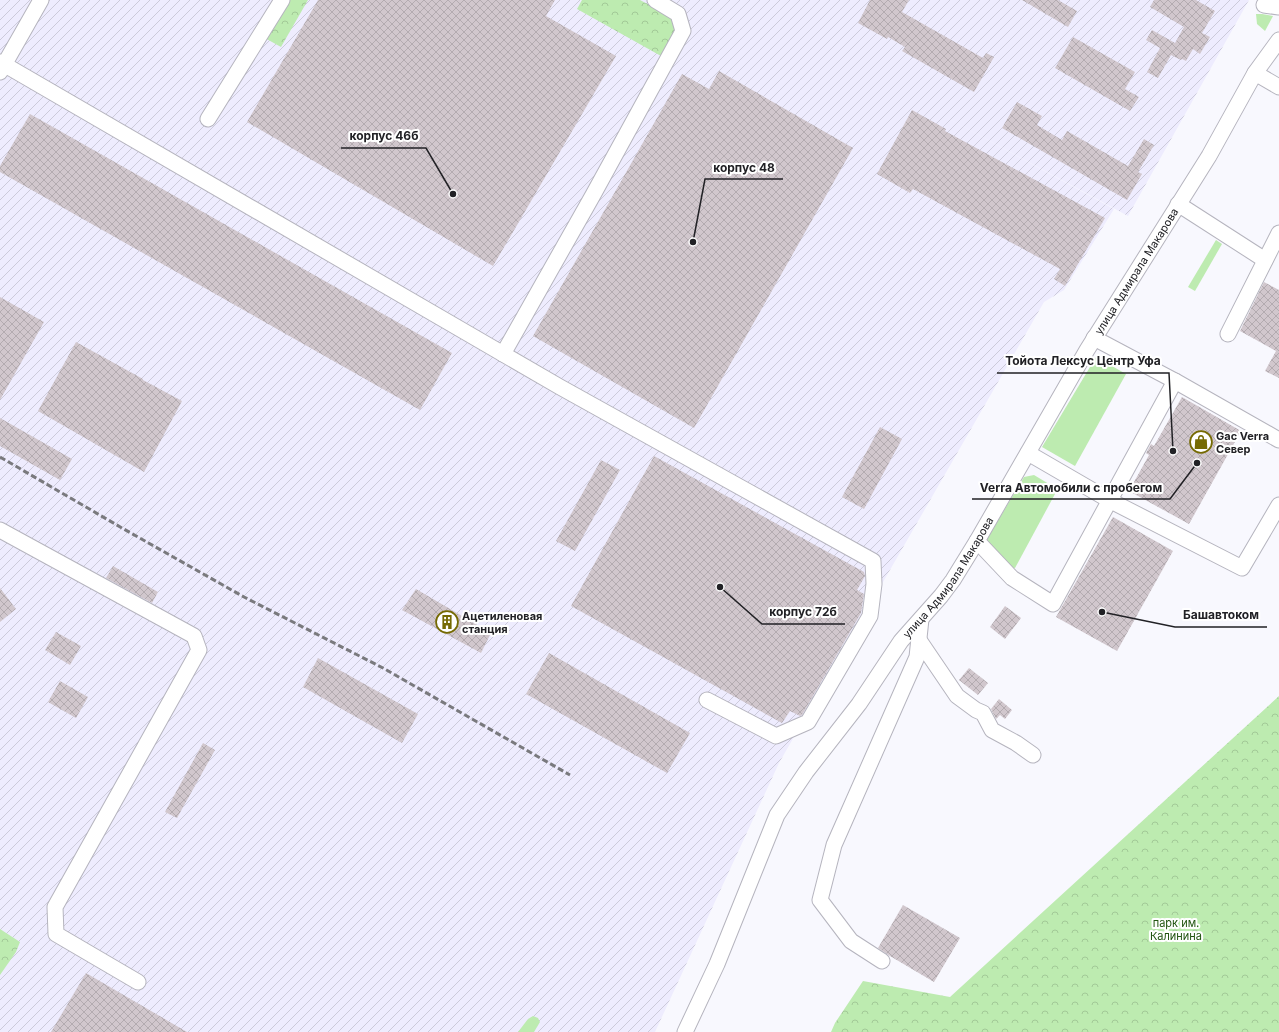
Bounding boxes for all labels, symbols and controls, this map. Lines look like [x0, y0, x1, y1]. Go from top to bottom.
callout: корпус 46б [341, 124, 426, 148]
text: корпус 46б [350, 128, 418, 143]
callout: корпус 48 [705, 155, 783, 179]
text: корпус 48 [713, 160, 775, 175]
street label: улица Адмирала Макарова [1092, 205, 1181, 337]
callout: Тойота Лексус Центр Уфа [997, 349, 1169, 373]
text: Тойота Лексус Центр Уфа [1005, 353, 1161, 368]
shop icon: Gac Verra Север [1188, 429, 1214, 455]
place label: Gac Verra Север [1216, 429, 1269, 456]
callout: Verra Автомобили с пробегом [972, 475, 1170, 499]
text: Verra Автомобили с пробегом [980, 480, 1162, 495]
street label: улица Адмирала Макарова [900, 514, 996, 641]
callout: корпус 72б [762, 600, 845, 624]
callout: Башавтоком [1175, 603, 1267, 627]
text: корпус 72б [769, 604, 837, 619]
text: Башавтоком [1183, 607, 1259, 622]
building icon: Ацетиленовая станция [434, 609, 460, 635]
place label: Ацетиленовая станция [462, 609, 542, 636]
park label: парк им. Калинина [1150, 916, 1202, 943]

